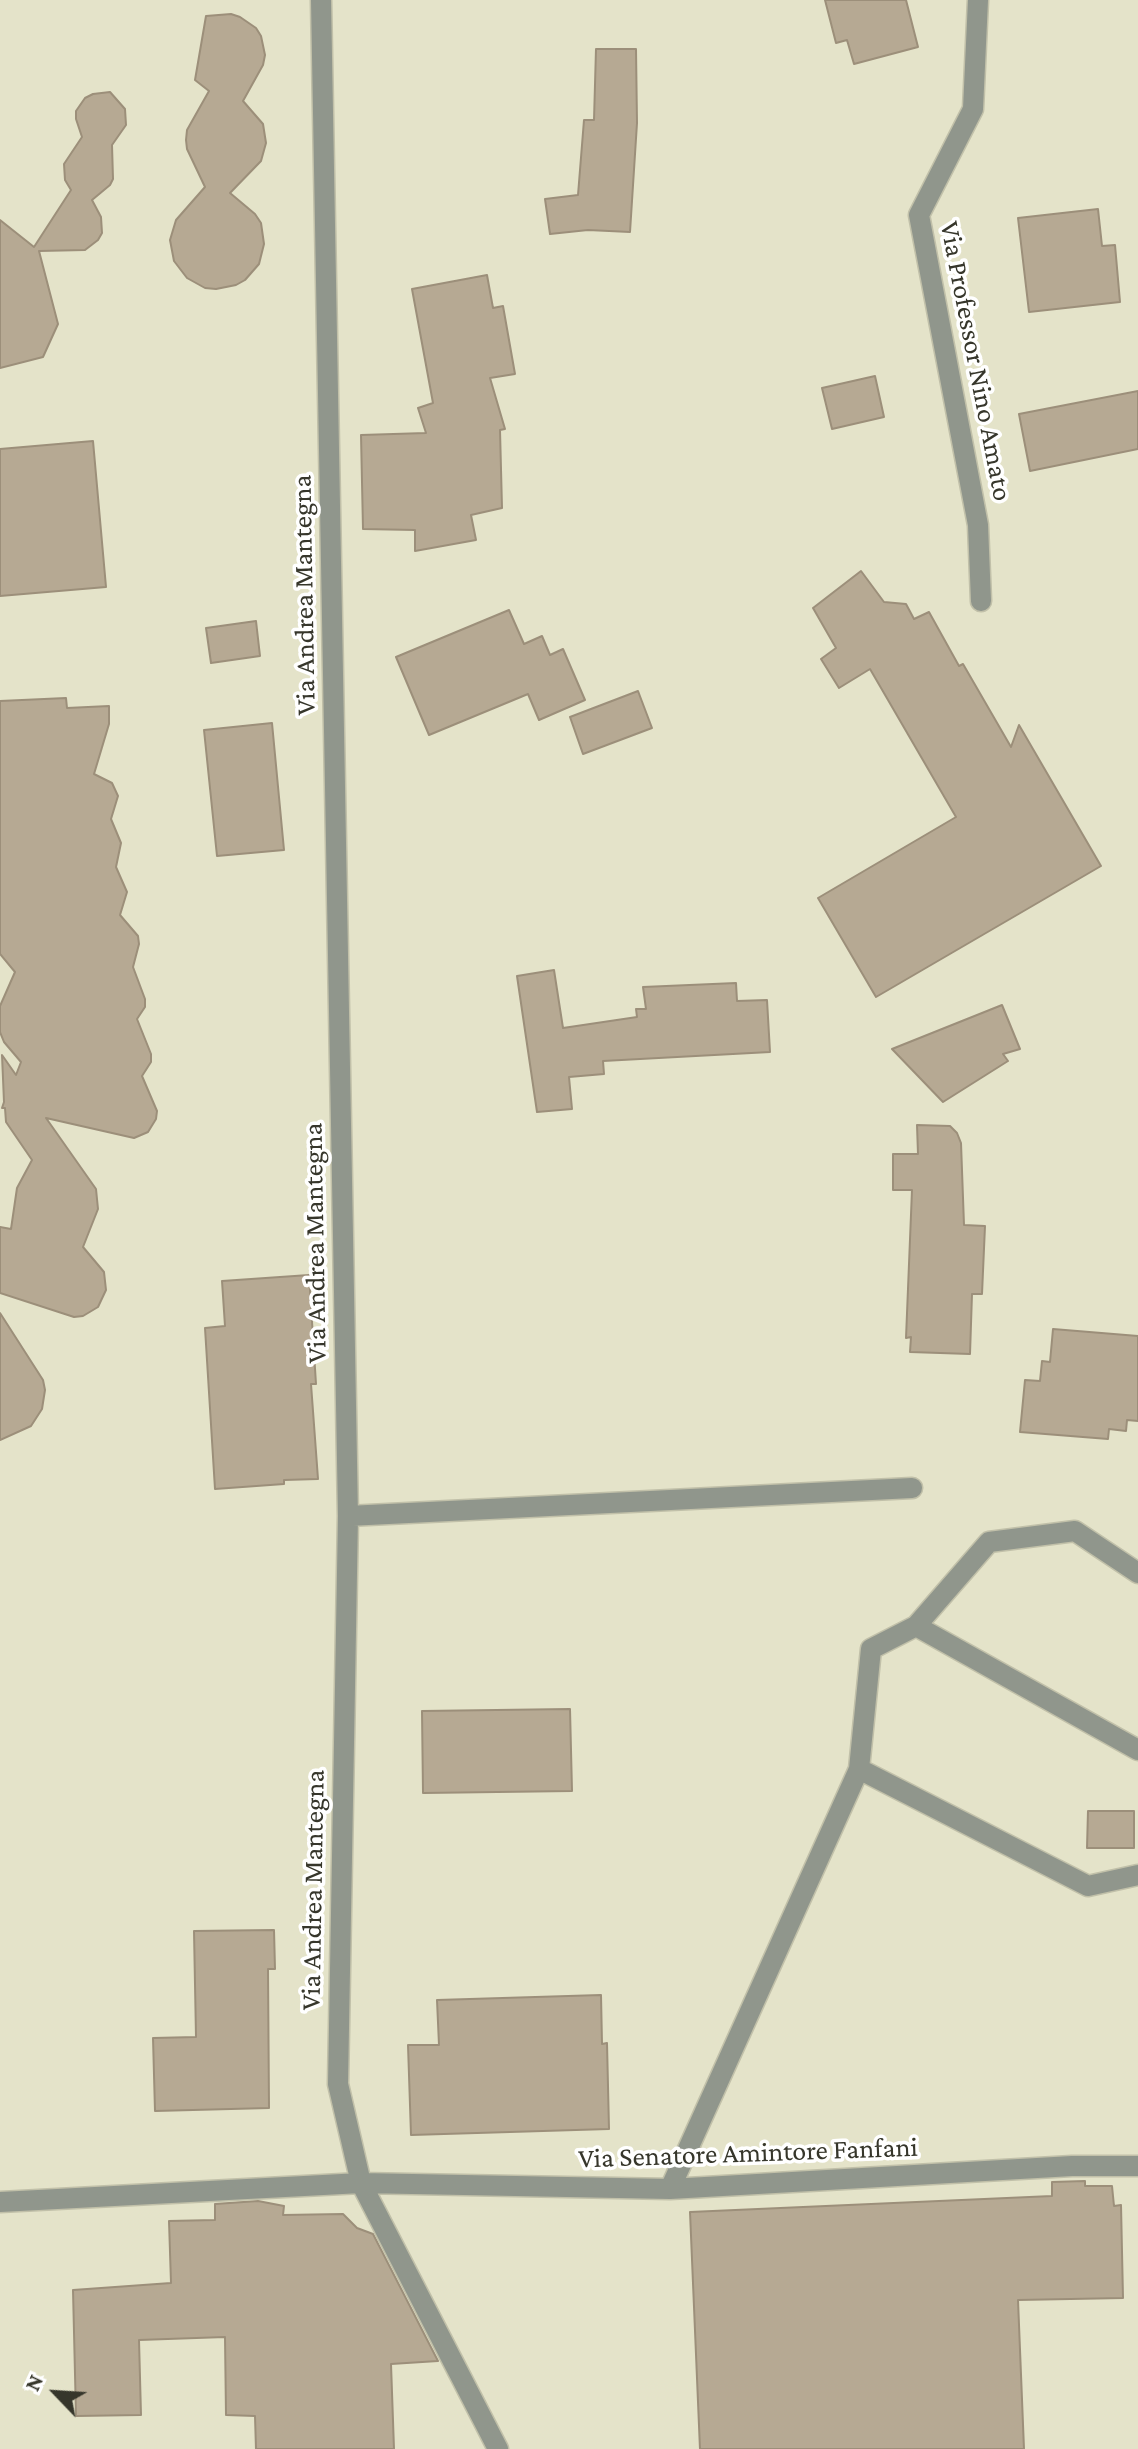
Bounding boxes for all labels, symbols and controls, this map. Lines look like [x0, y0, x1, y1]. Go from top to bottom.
street label: Via Professor Nino Amato [932, 218, 1020, 504]
street label: Via Andrea Mantegna [285, 474, 323, 716]
street label: Via Andrea Mantegna [296, 1122, 334, 1364]
street label: Via Andrea Mantegna [294, 1769, 332, 2011]
street label: Via Senatore Amintore Fanfani [578, 2130, 918, 2176]
north arrow [16, 2353, 96, 2433]
text: N [19, 2371, 48, 2395]

